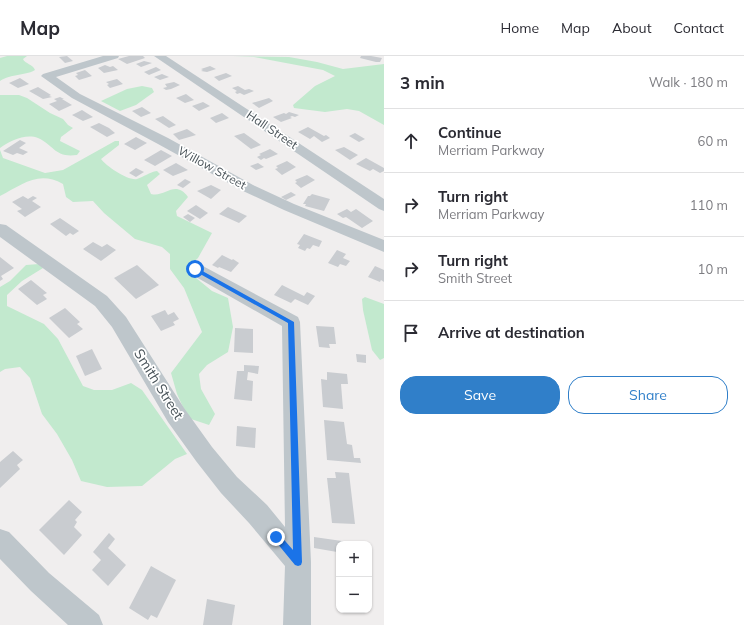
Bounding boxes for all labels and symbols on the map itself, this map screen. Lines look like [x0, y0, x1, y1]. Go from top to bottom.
street label: Hall Street [244, 107, 301, 152]
street label: Willow Street [176, 143, 249, 192]
route start [186, 260, 204, 278]
street label: Smith Street [130, 345, 188, 423]
route end [267, 528, 285, 546]

